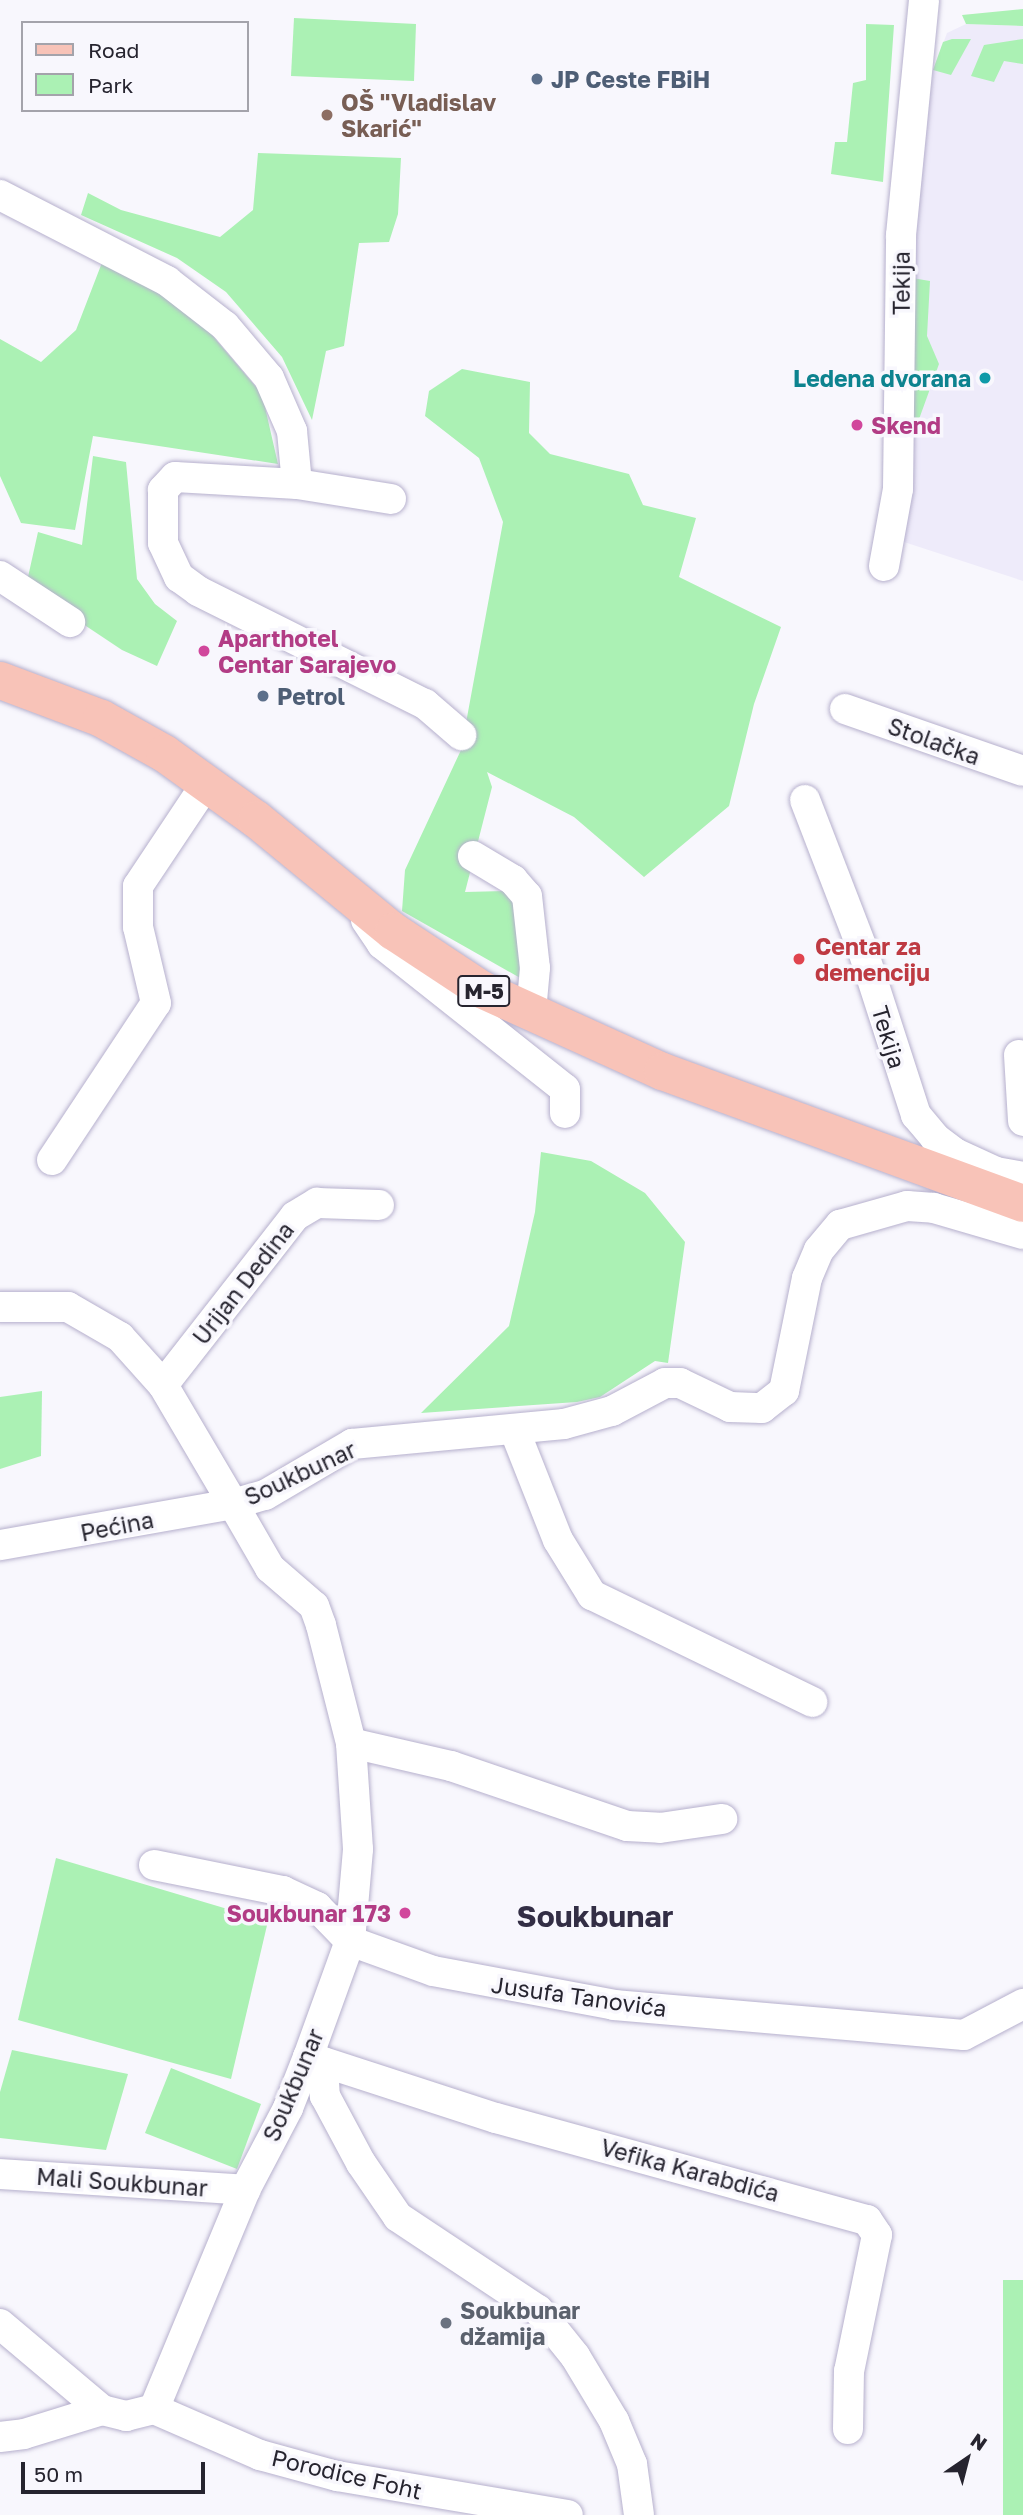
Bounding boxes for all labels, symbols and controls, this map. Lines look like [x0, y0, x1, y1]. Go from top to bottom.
legend [21, 21, 248, 112]
text: Road [88, 37, 139, 63]
place label: JP Ceste FBiH [551, 65, 710, 93]
marker: JP Ceste FBiH [529, 71, 545, 87]
text: Park [88, 72, 133, 98]
place label: OŠ "Vladislav Skarić" [341, 88, 496, 142]
marker: OŠ "Vladislav Skarić" [319, 107, 335, 123]
street label: Tekija [887, 251, 915, 315]
place label: Ledena dvorana [793, 364, 971, 392]
marker: Ledena dvorana [977, 370, 993, 386]
place label: Skend [871, 411, 941, 439]
marker: Skend [849, 417, 865, 433]
place label: Aparthotel Centar Sarajevo [218, 624, 396, 678]
marker: Aparthotel Centar Sarajevo [196, 643, 212, 659]
place label: Petrol [277, 682, 345, 710]
marker: Petrol [255, 688, 271, 704]
street label: Stolačka [884, 712, 984, 770]
place label: Centar za demenciju [815, 932, 930, 986]
marker: Centar za demenciju [789, 949, 809, 969]
road number: M-5 [456, 974, 512, 1009]
street label: Tekija [866, 1002, 912, 1072]
street label: Urijan Dedina [187, 1216, 299, 1350]
street label: Soukbunar [240, 1435, 360, 1511]
street label: Pećina [78, 1505, 156, 1547]
district label: Soukbunar [517, 1898, 673, 1934]
place label: Soukbunar 173 [227, 1899, 391, 1927]
marker: Soukbunar 173 [397, 1905, 413, 1921]
street label: Jusufa Tanovića [490, 1970, 668, 2022]
street label: Soukbunar [257, 2025, 329, 2145]
street label: Vefika Karabdića [598, 2133, 782, 2207]
street label: Mali Soukbunar [35, 2162, 209, 2202]
place label: Soukbunar džamija [460, 2296, 580, 2350]
marker: Soukbunar džamija [438, 2315, 454, 2331]
north arrow [932, 2424, 1002, 2494]
text: N [967, 2428, 992, 2455]
street label: Porodice Foht [269, 2443, 425, 2505]
scale bar [24, 2448, 208, 2492]
text: 50 m [34, 2461, 83, 2487]

